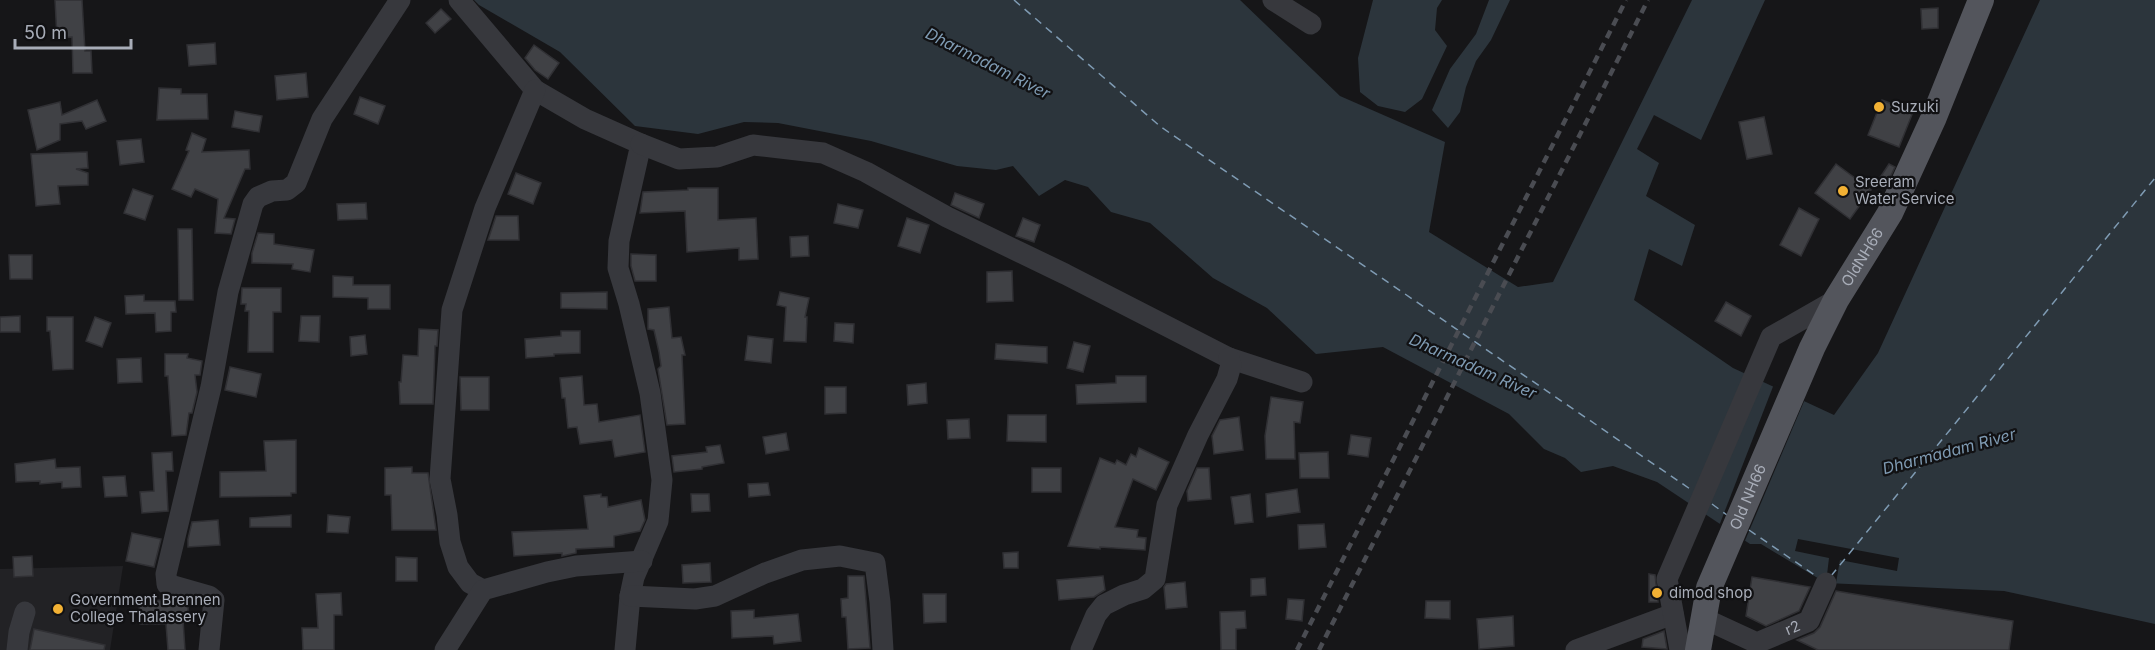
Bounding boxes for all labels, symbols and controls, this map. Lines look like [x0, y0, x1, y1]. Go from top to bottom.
scale bar [15, 12, 130, 50]
text: 50 m [24, 22, 67, 43]
water label: Dharmadam River [922, 23, 1055, 103]
place label: Suzuki [1891, 97, 1939, 116]
marker: Suzuki [1872, 100, 1886, 114]
place label: Sreeram Water Service [1855, 172, 1954, 208]
marker: Sreeram Water Service [1836, 184, 1850, 198]
street label: OldNH66 [1837, 224, 1887, 290]
water label: Dharmadam River [1406, 329, 1541, 403]
water label: Dharmadam River [1880, 423, 2019, 478]
street label: Old NH66 [1725, 461, 1770, 533]
place label: dimod shop [1669, 583, 1752, 602]
marker: dimod shop [1650, 586, 1664, 600]
place label: Government Brennen College Thalassery [70, 590, 221, 626]
marker: Government Brennen College Thalassery [51, 602, 65, 616]
street label: r2 [1782, 616, 1803, 639]

